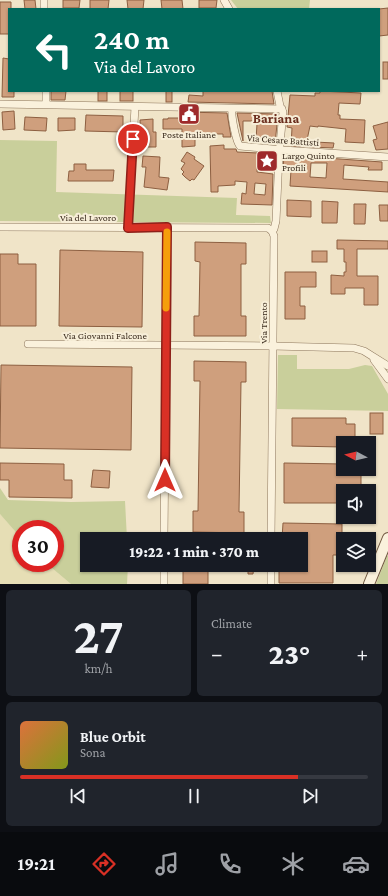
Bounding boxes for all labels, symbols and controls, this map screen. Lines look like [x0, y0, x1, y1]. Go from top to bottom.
icon: left [28, 24, 80, 76]
text: 240 m [94, 24, 169, 55]
text: Via del Lavoro [94, 57, 195, 77]
public building icon: Poste Italiane [176, 101, 202, 127]
district label: Bariana [253, 110, 299, 126]
pin [116, 122, 150, 156]
icon: arrive [122, 128, 144, 150]
place label: Poste Italiane [162, 129, 216, 140]
street label: Via Cesare Battisti [247, 132, 320, 148]
place icon: Largo Quinto Profili [254, 148, 280, 174]
place label: Largo Quinto Profili [282, 150, 335, 173]
street label: Via del Lavoro [60, 212, 116, 223]
street label: Via Trento [258, 302, 269, 344]
street label: Via Giovanni Falcone [63, 330, 147, 341]
north arrow [336, 436, 376, 476]
map controls [336, 436, 376, 572]
position arrow [144, 459, 186, 501]
button: sound [336, 484, 376, 524]
speed limit sign: 30 [12, 520, 64, 572]
button: layers [336, 532, 376, 572]
text: 19:22 · 1 min · 370 m [129, 544, 259, 560]
text: 27 [73, 606, 124, 664]
text: Climate [211, 616, 252, 631]
text: 23° [269, 637, 311, 670]
text: − [211, 641, 223, 666]
text: + [356, 641, 368, 666]
text: km/h [84, 661, 113, 676]
text: Blue Orbit [80, 729, 146, 745]
text: Sona [80, 745, 106, 760]
icon: previous [67, 785, 89, 807]
icon: pause [183, 785, 205, 807]
icon: next [299, 785, 321, 807]
icon: directions [90, 850, 118, 878]
icon: music [153, 850, 181, 878]
icon: phone [216, 850, 244, 878]
icon: climate [279, 850, 307, 878]
icon: car [342, 850, 370, 878]
text: 19:21 [18, 854, 55, 874]

